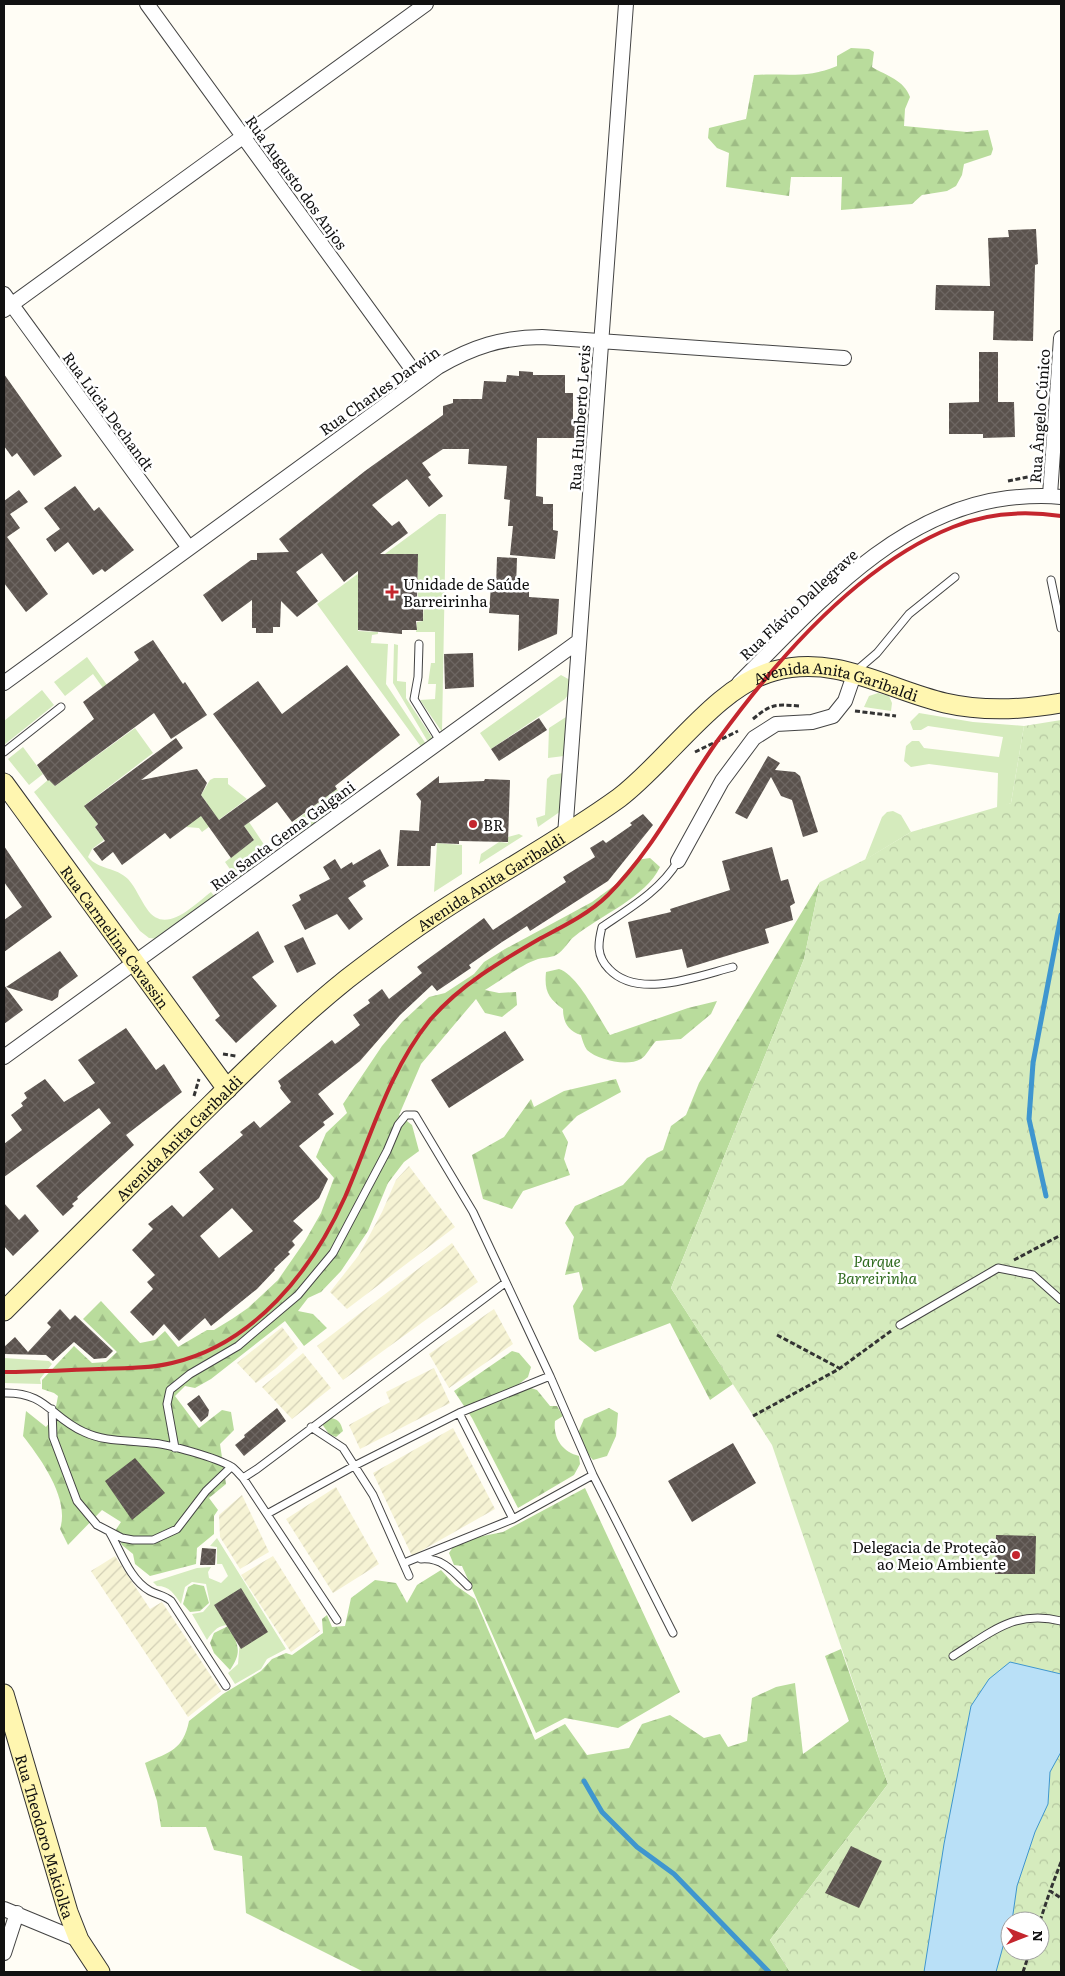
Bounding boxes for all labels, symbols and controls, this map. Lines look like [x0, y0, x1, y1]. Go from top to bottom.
street label: Rua Augusto dos Anjos [240, 110, 354, 254]
street label: Rua Charles Darwin [314, 340, 444, 440]
street label: Rua Humberto Levis [562, 344, 596, 492]
street label: Rua Lúcia Dechandt [58, 347, 160, 475]
street label: Rua Ângelo Cúnico [1023, 348, 1055, 484]
street label: Rua Flávio Dallegrave [734, 543, 862, 665]
place label: Unidade de Saúde Barreirinha [403, 572, 530, 612]
marker: Unidade de Saúde Barreirinha [385, 585, 399, 599]
street label: Avenida Anita Garibaldi [749, 655, 922, 706]
street label: Rua Santa Gema Galgani [205, 775, 359, 895]
place label: BR [483, 813, 504, 836]
marker: BR [467, 818, 479, 830]
street label: Avenida Anita Garibaldi [411, 826, 569, 936]
street label: Rua Carmelina Cavassin [56, 860, 176, 1013]
street label: Avenida Anita Garibaldi [109, 1069, 247, 1206]
park label: Parque Barreirinha [837, 1249, 918, 1289]
place label: Delegacia de Proteção ao Meio Ambiente [852, 1535, 1006, 1575]
marker: Delegacia de Proteção ao Meio Ambiente [1010, 1549, 1022, 1561]
street label: Rua Theodoro Makiolka [11, 1751, 81, 1922]
north arrow [1000, 1911, 1050, 1961]
text: N [1029, 1930, 1049, 1942]

